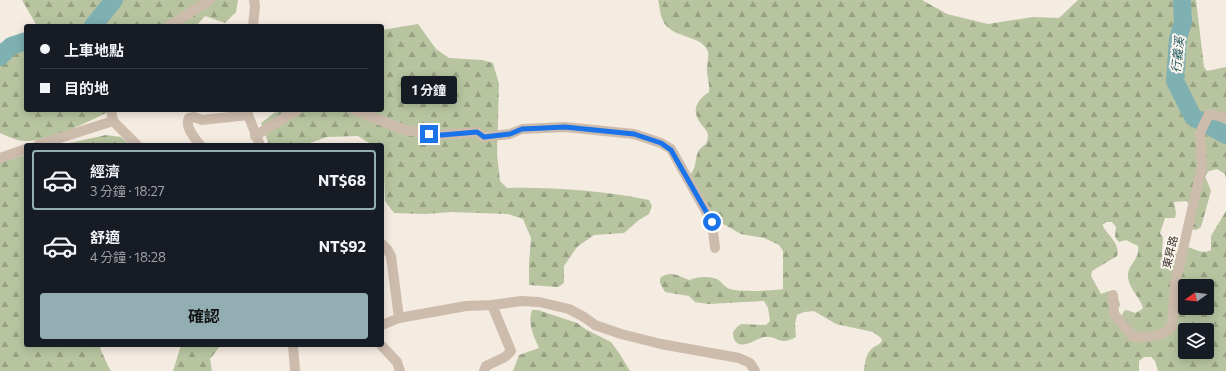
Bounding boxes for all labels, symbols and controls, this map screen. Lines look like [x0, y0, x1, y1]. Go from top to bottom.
water label: 行義溪 [1168, 34, 1186, 74]
text: 上車地點 [64, 41, 124, 59]
callout: 1 分鐘 [401, 76, 457, 104]
text: 目的地 [64, 79, 109, 97]
text: 1 分鐘 [412, 82, 446, 98]
route end [420, 125, 438, 143]
icon: car [42, 162, 78, 198]
text: 經濟 [90, 162, 120, 180]
text: NT$68 [318, 171, 366, 189]
text: 3 分鐘 · 18:27 [90, 183, 165, 199]
route start [703, 213, 721, 231]
icon: car [42, 228, 78, 264]
text: 舒適 [90, 228, 120, 246]
street label: 東昇路 [1159, 234, 1180, 269]
text: NT$92 [319, 237, 366, 255]
text: 4 分鐘 · 18:28 [90, 249, 166, 265]
north arrow [1178, 279, 1214, 315]
map controls [1178, 279, 1214, 359]
button: 確認 [40, 293, 368, 339]
button: layers [1178, 323, 1214, 359]

